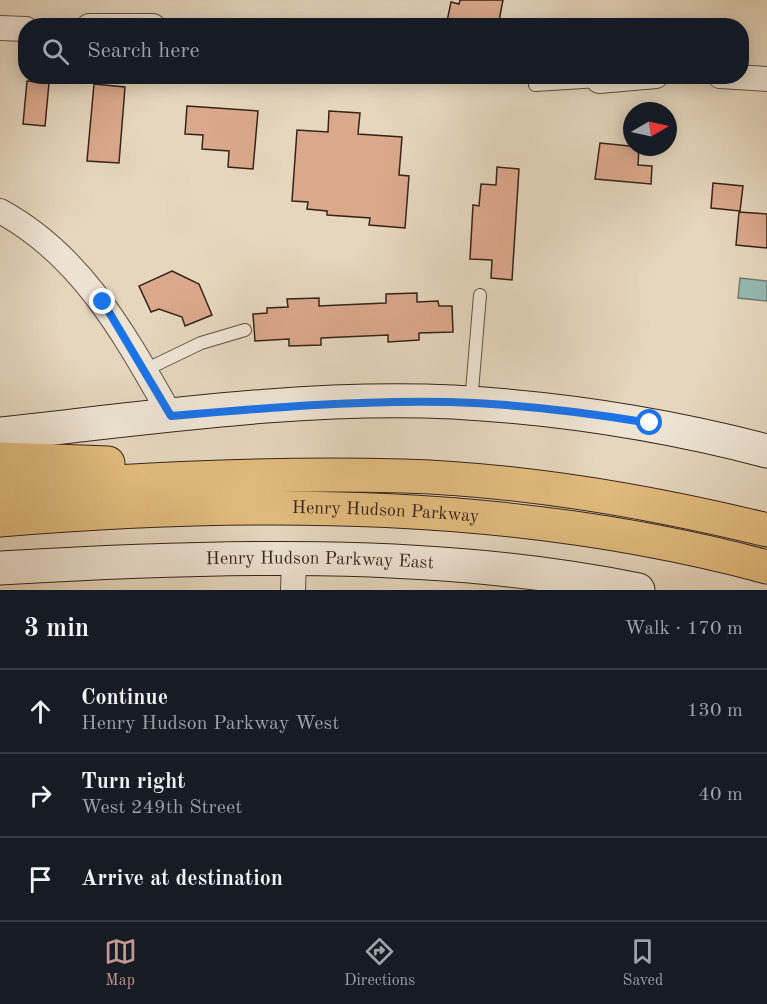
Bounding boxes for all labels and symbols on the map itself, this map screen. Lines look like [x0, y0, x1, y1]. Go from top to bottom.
north arrow [623, 102, 677, 156]
route end [89, 288, 115, 314]
route start [636, 409, 662, 435]
street label: Henry Hudson Parkway [292, 499, 480, 526]
street label: Henry Hudson Parkway East [206, 549, 434, 572]

